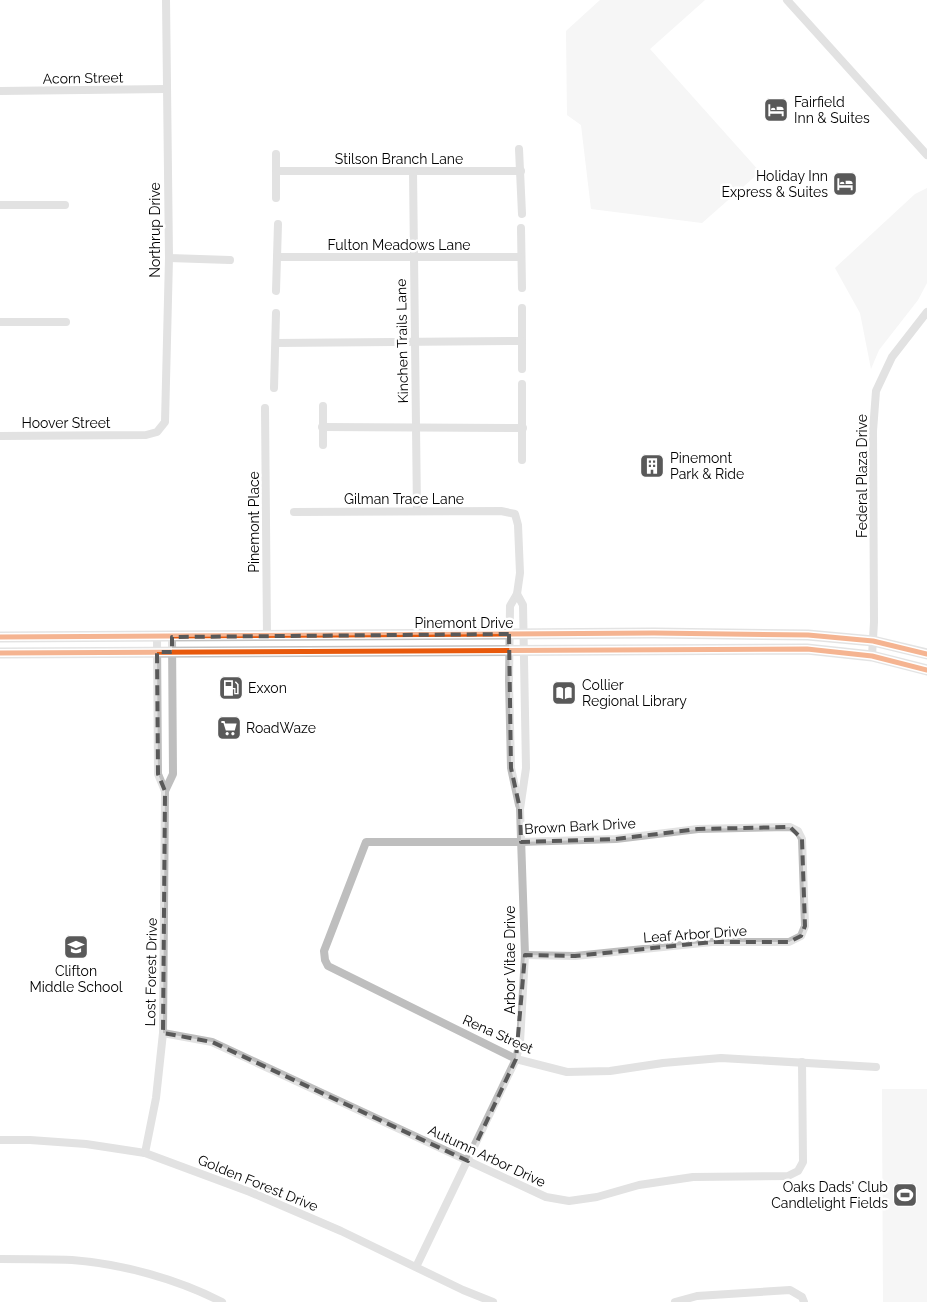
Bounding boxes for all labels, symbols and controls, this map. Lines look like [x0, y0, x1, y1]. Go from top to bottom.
street label: Acorn Street [43, 69, 124, 87]
place label: Fairfield Inn & Suites [794, 94, 870, 126]
hotel icon: Fairfield Inn & Suites [763, 97, 789, 123]
street label: Stilson Branch Lane [335, 151, 463, 167]
place label: Holiday Inn Express & Suites [721, 168, 828, 200]
hotel icon: Holiday Inn Express & Suites [832, 171, 858, 197]
street label: Northrup Drive [147, 182, 163, 278]
street label: Fulton Meadows Lane [327, 237, 471, 253]
street label: Kinchen Trails Lane [393, 278, 411, 404]
street label: Federal Plaza Drive [854, 414, 870, 538]
street label: Hoover Street [21, 415, 111, 431]
place label: Pinemont Park & Ride [670, 450, 744, 482]
building icon: Pinemont Park & Ride [639, 453, 665, 479]
street label: Pinemont Place [246, 471, 262, 573]
street label: Gilman Trace Lane [344, 491, 464, 507]
street label: Pinemont Drive [414, 615, 514, 631]
fuel station icon: Exxon [218, 675, 244, 701]
place label: Collier Regional Library [582, 677, 687, 709]
place label: Exxon [248, 680, 287, 696]
library icon: Collier Regional Library [551, 680, 577, 706]
supermarket icon: RoadWaze [216, 715, 242, 741]
place label: RoadWaze [246, 720, 316, 736]
street label: Brown Bark Drive [524, 815, 636, 837]
street label: Arbor Vitae Drive [502, 905, 518, 1015]
street label: Lost Forest Drive [142, 917, 160, 1027]
street label: Leaf Arbor Drive [642, 922, 748, 946]
school or university icon: Clifton Middle School [63, 934, 89, 960]
place label: Clifton Middle School [29, 963, 123, 995]
street label: Rena Street [460, 1011, 536, 1057]
street label: Autumn Arbor Drive [426, 1122, 548, 1190]
street label: Golden Forest Drive [196, 1152, 320, 1214]
place label: Oaks Dads' Club Candlelight Fields [771, 1179, 888, 1211]
sports icon: Oaks Dads' Club Candlelight Fields [892, 1182, 918, 1208]

